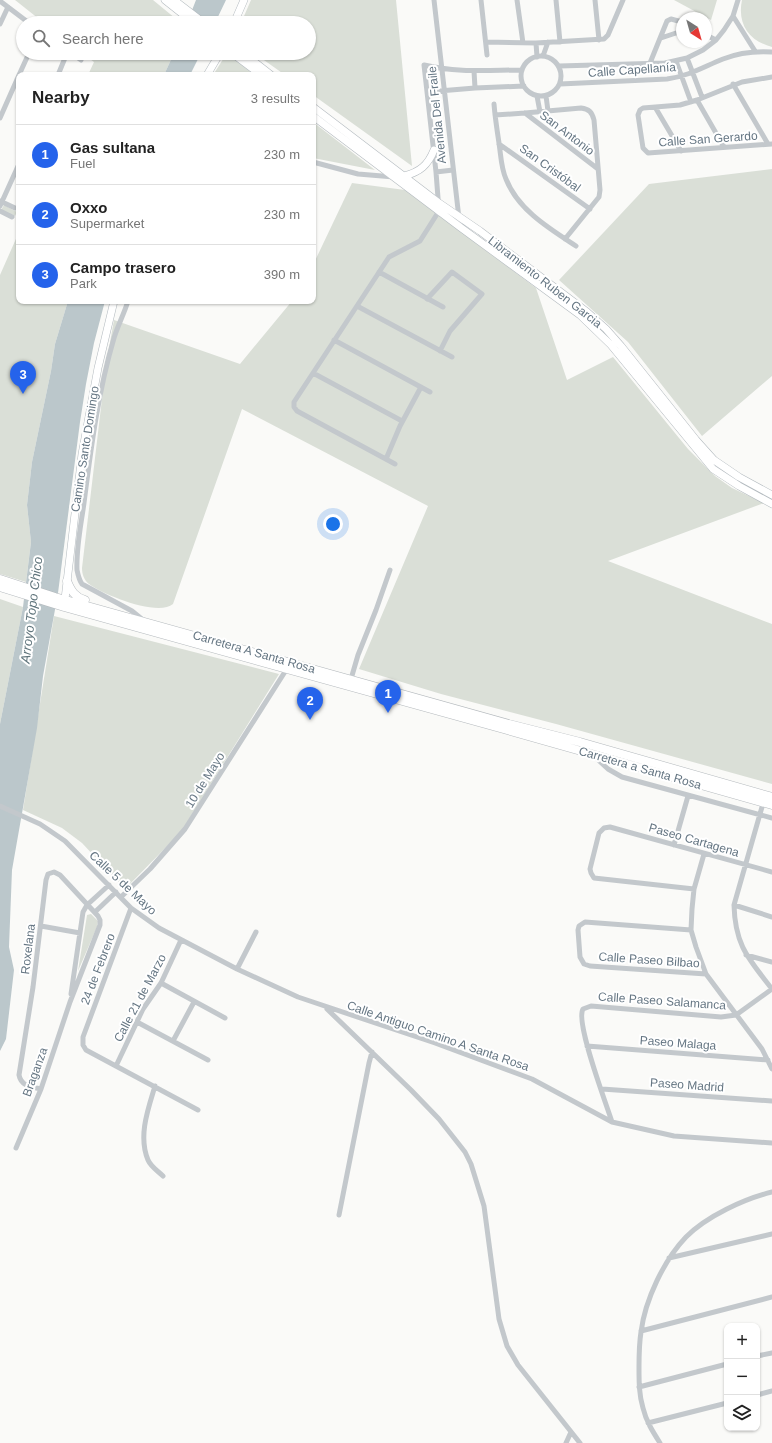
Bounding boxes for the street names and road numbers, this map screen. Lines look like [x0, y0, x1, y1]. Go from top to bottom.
street label: Calle Capellanía [588, 60, 677, 80]
street label: Avenida Del Fraile [425, 65, 449, 164]
street label: San Antonio [537, 108, 597, 158]
street label: Calle San Gerardo [658, 129, 758, 149]
street label: San Cristóbal [517, 141, 583, 195]
street label: Libramiento Ruben Garcia [485, 233, 605, 331]
street label: Camino Santo Domingo [68, 385, 102, 513]
street label: Carretera A Santa Rosa [191, 628, 317, 676]
street label: Carretera a Santa Rosa [577, 744, 703, 792]
street label: 10 de Mayo [182, 749, 228, 810]
street label: Paseo Cartagena [647, 820, 741, 860]
street label: Calle 5 de Mayo [87, 848, 160, 918]
street label: Roxelana [18, 923, 38, 975]
street label: 24 de Febrero [78, 931, 118, 1007]
street label: Calle Paseo Bilbao [598, 949, 700, 971]
street label: Calle 21 de Marzo [111, 951, 169, 1044]
street label: Calle Paseo Salamanca [598, 990, 727, 1012]
street label: Calle Antiguo Camino A Santa Rosa [345, 998, 531, 1074]
street label: Paseo Malaga [639, 1033, 717, 1053]
street label: Braganza [20, 1045, 50, 1099]
street label: Paseo Madrid [650, 1075, 724, 1095]

